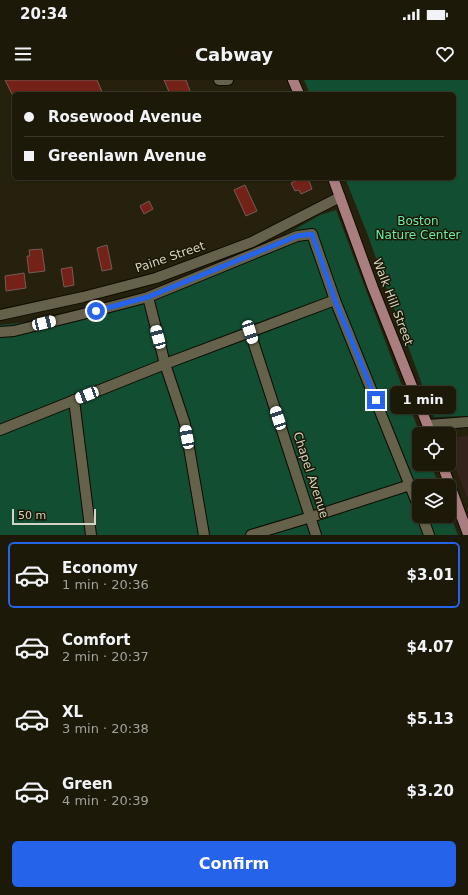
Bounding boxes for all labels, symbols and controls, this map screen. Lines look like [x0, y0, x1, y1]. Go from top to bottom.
text: 20:34 [20, 5, 68, 23]
icon: menu [12, 43, 34, 65]
icon: heart [434, 43, 456, 65]
text: Cabway [195, 44, 273, 65]
text: Rosewood Avenue [48, 108, 202, 126]
text: Greenlawn Avenue [48, 147, 206, 165]
park label: Boston Nature Center [376, 214, 461, 242]
street label: Paine Street [133, 238, 207, 275]
street label: Walk Hill Street [370, 257, 416, 348]
route start [87, 302, 105, 320]
car [31, 314, 57, 332]
car [241, 319, 259, 345]
car [149, 324, 167, 350]
car [74, 385, 100, 405]
callout: 1 min [390, 386, 456, 414]
route end [367, 391, 385, 409]
text: 1 min [403, 392, 443, 407]
car [269, 405, 287, 431]
car [179, 424, 195, 450]
map controls [412, 427, 456, 523]
button: locate [412, 427, 456, 471]
street label: Chapel Avenue [290, 430, 332, 520]
button: layers [412, 479, 456, 523]
scale bar [12, 507, 96, 526]
text: 50 m [18, 509, 46, 522]
icon: car [14, 557, 50, 593]
text: Economy [62, 559, 138, 577]
text: $3.01 [407, 566, 454, 584]
text: 1 min · 20:36 [62, 577, 149, 592]
icon: car [14, 629, 50, 665]
text: Comfort [62, 631, 130, 649]
text: $4.07 [407, 638, 454, 656]
text: 2 min · 20:37 [62, 649, 149, 664]
icon: car [14, 701, 50, 737]
text: XL [62, 703, 83, 721]
text: $5.13 [407, 710, 454, 728]
text: 3 min · 20:38 [62, 721, 149, 736]
icon: car [14, 773, 50, 809]
text: Green [62, 775, 113, 793]
text: $3.20 [407, 782, 454, 800]
text: 4 min · 20:39 [62, 793, 149, 808]
button: Confirm [12, 841, 456, 887]

